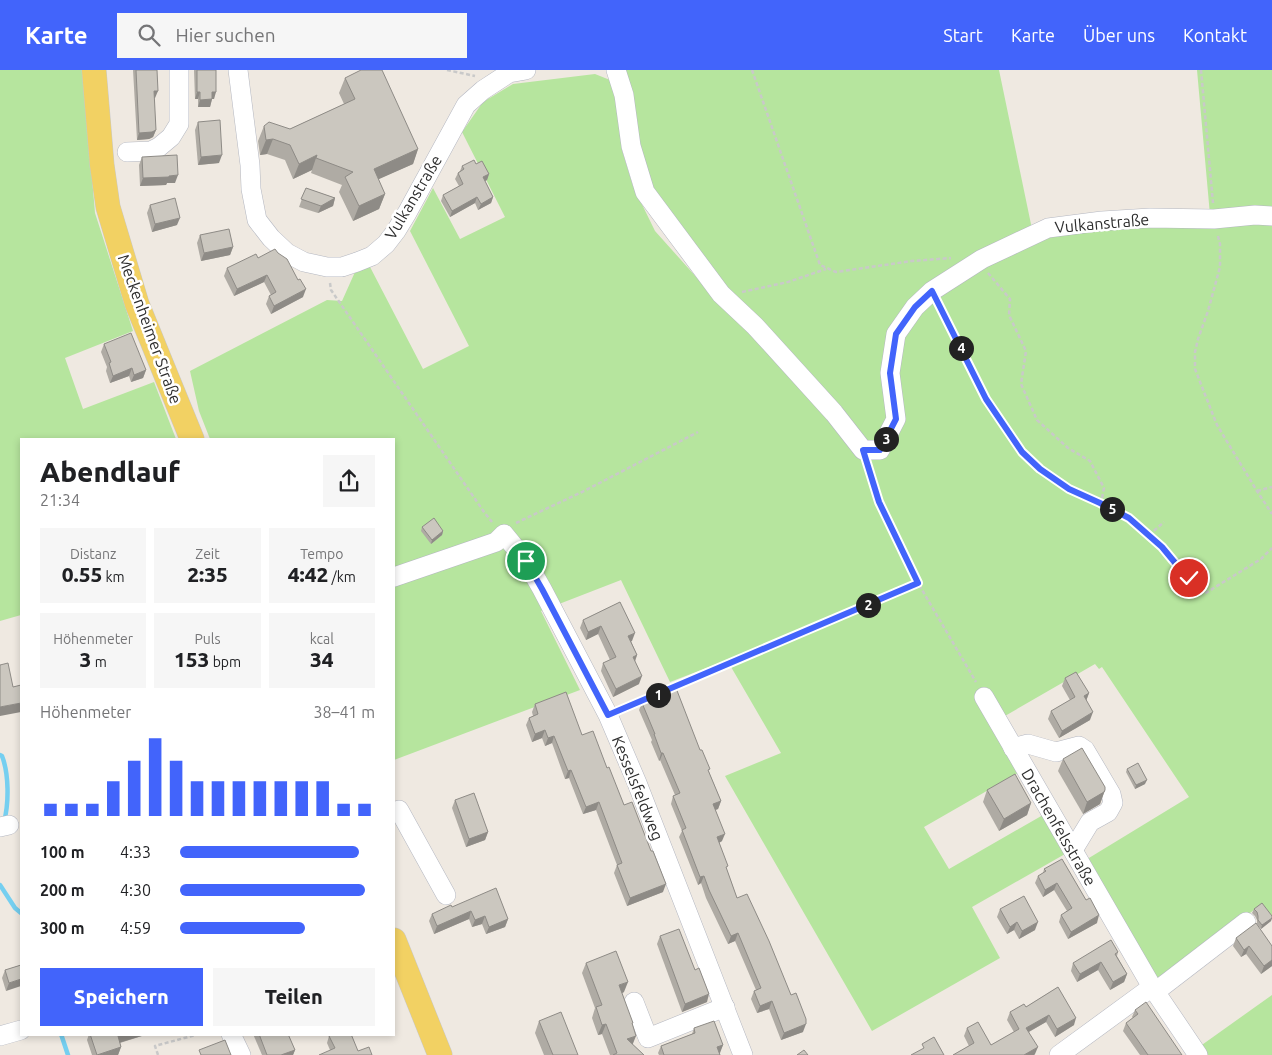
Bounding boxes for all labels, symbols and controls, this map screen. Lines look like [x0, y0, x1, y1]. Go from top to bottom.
search box [117, 13, 467, 58]
icon: search [135, 21, 163, 49]
text: Karte [25, 22, 87, 49]
text: Hier suchen [175, 24, 276, 46]
text: Start [943, 25, 983, 45]
text: Karte [1011, 25, 1055, 45]
text: Über uns [1083, 25, 1155, 45]
text: Kontakt [1183, 25, 1247, 45]
street label: Vulkanstraße [381, 152, 445, 242]
street label: Vulkanstraße [1054, 210, 1150, 236]
street label: Meckenheimer Straße [115, 252, 185, 406]
pin: 4 [948, 336, 974, 360]
text: 4 [958, 340, 965, 356]
pin: 3 [874, 426, 898, 452]
text: 3 [883, 431, 890, 447]
button: share [323, 455, 375, 507]
text: Abendlauf [40, 456, 180, 487]
text: 21:34 [40, 491, 80, 509]
pin: 5 [1100, 496, 1124, 522]
text: 5 [1109, 501, 1116, 517]
pin [505, 540, 547, 582]
text: Distanz [70, 546, 116, 562]
text: Zeit [195, 546, 220, 562]
text: Tempo [300, 546, 343, 562]
icon: arrive [512, 547, 540, 575]
pin [1168, 557, 1210, 599]
text: 0.55 [62, 562, 102, 586]
text: 2:35 [187, 562, 228, 586]
text: 4:42 [288, 562, 328, 586]
icon: check [1175, 564, 1203, 592]
text: km [102, 569, 125, 585]
text: /km [328, 569, 356, 585]
pin: 2 [856, 592, 880, 618]
text: 2 [865, 597, 872, 613]
text: Höhenmeter [53, 631, 133, 647]
text: Puls [194, 631, 221, 647]
text: kcal [310, 631, 334, 647]
text: 3 [80, 647, 91, 671]
text: 153 [174, 647, 209, 671]
text: 34 [310, 647, 334, 671]
text: m [91, 654, 107, 670]
text: bpm [209, 654, 241, 670]
pin: 1 [646, 682, 670, 708]
text: 1 [655, 687, 662, 703]
text: Höhenmeter [40, 703, 131, 721]
text: 38–41 m [313, 703, 375, 721]
street label: Kesselsfeldweg [609, 733, 667, 843]
street label: Drachenfelsstraße [1018, 765, 1100, 889]
text: 100 m [40, 843, 85, 861]
text: 4:33 [120, 843, 151, 861]
text: 200 m [40, 881, 85, 899]
text: 4:30 [120, 881, 151, 899]
text: 300 m [40, 919, 85, 937]
text: 4:59 [120, 919, 151, 937]
button: Speichern [40, 968, 203, 1026]
button: Teilen [213, 968, 375, 1026]

